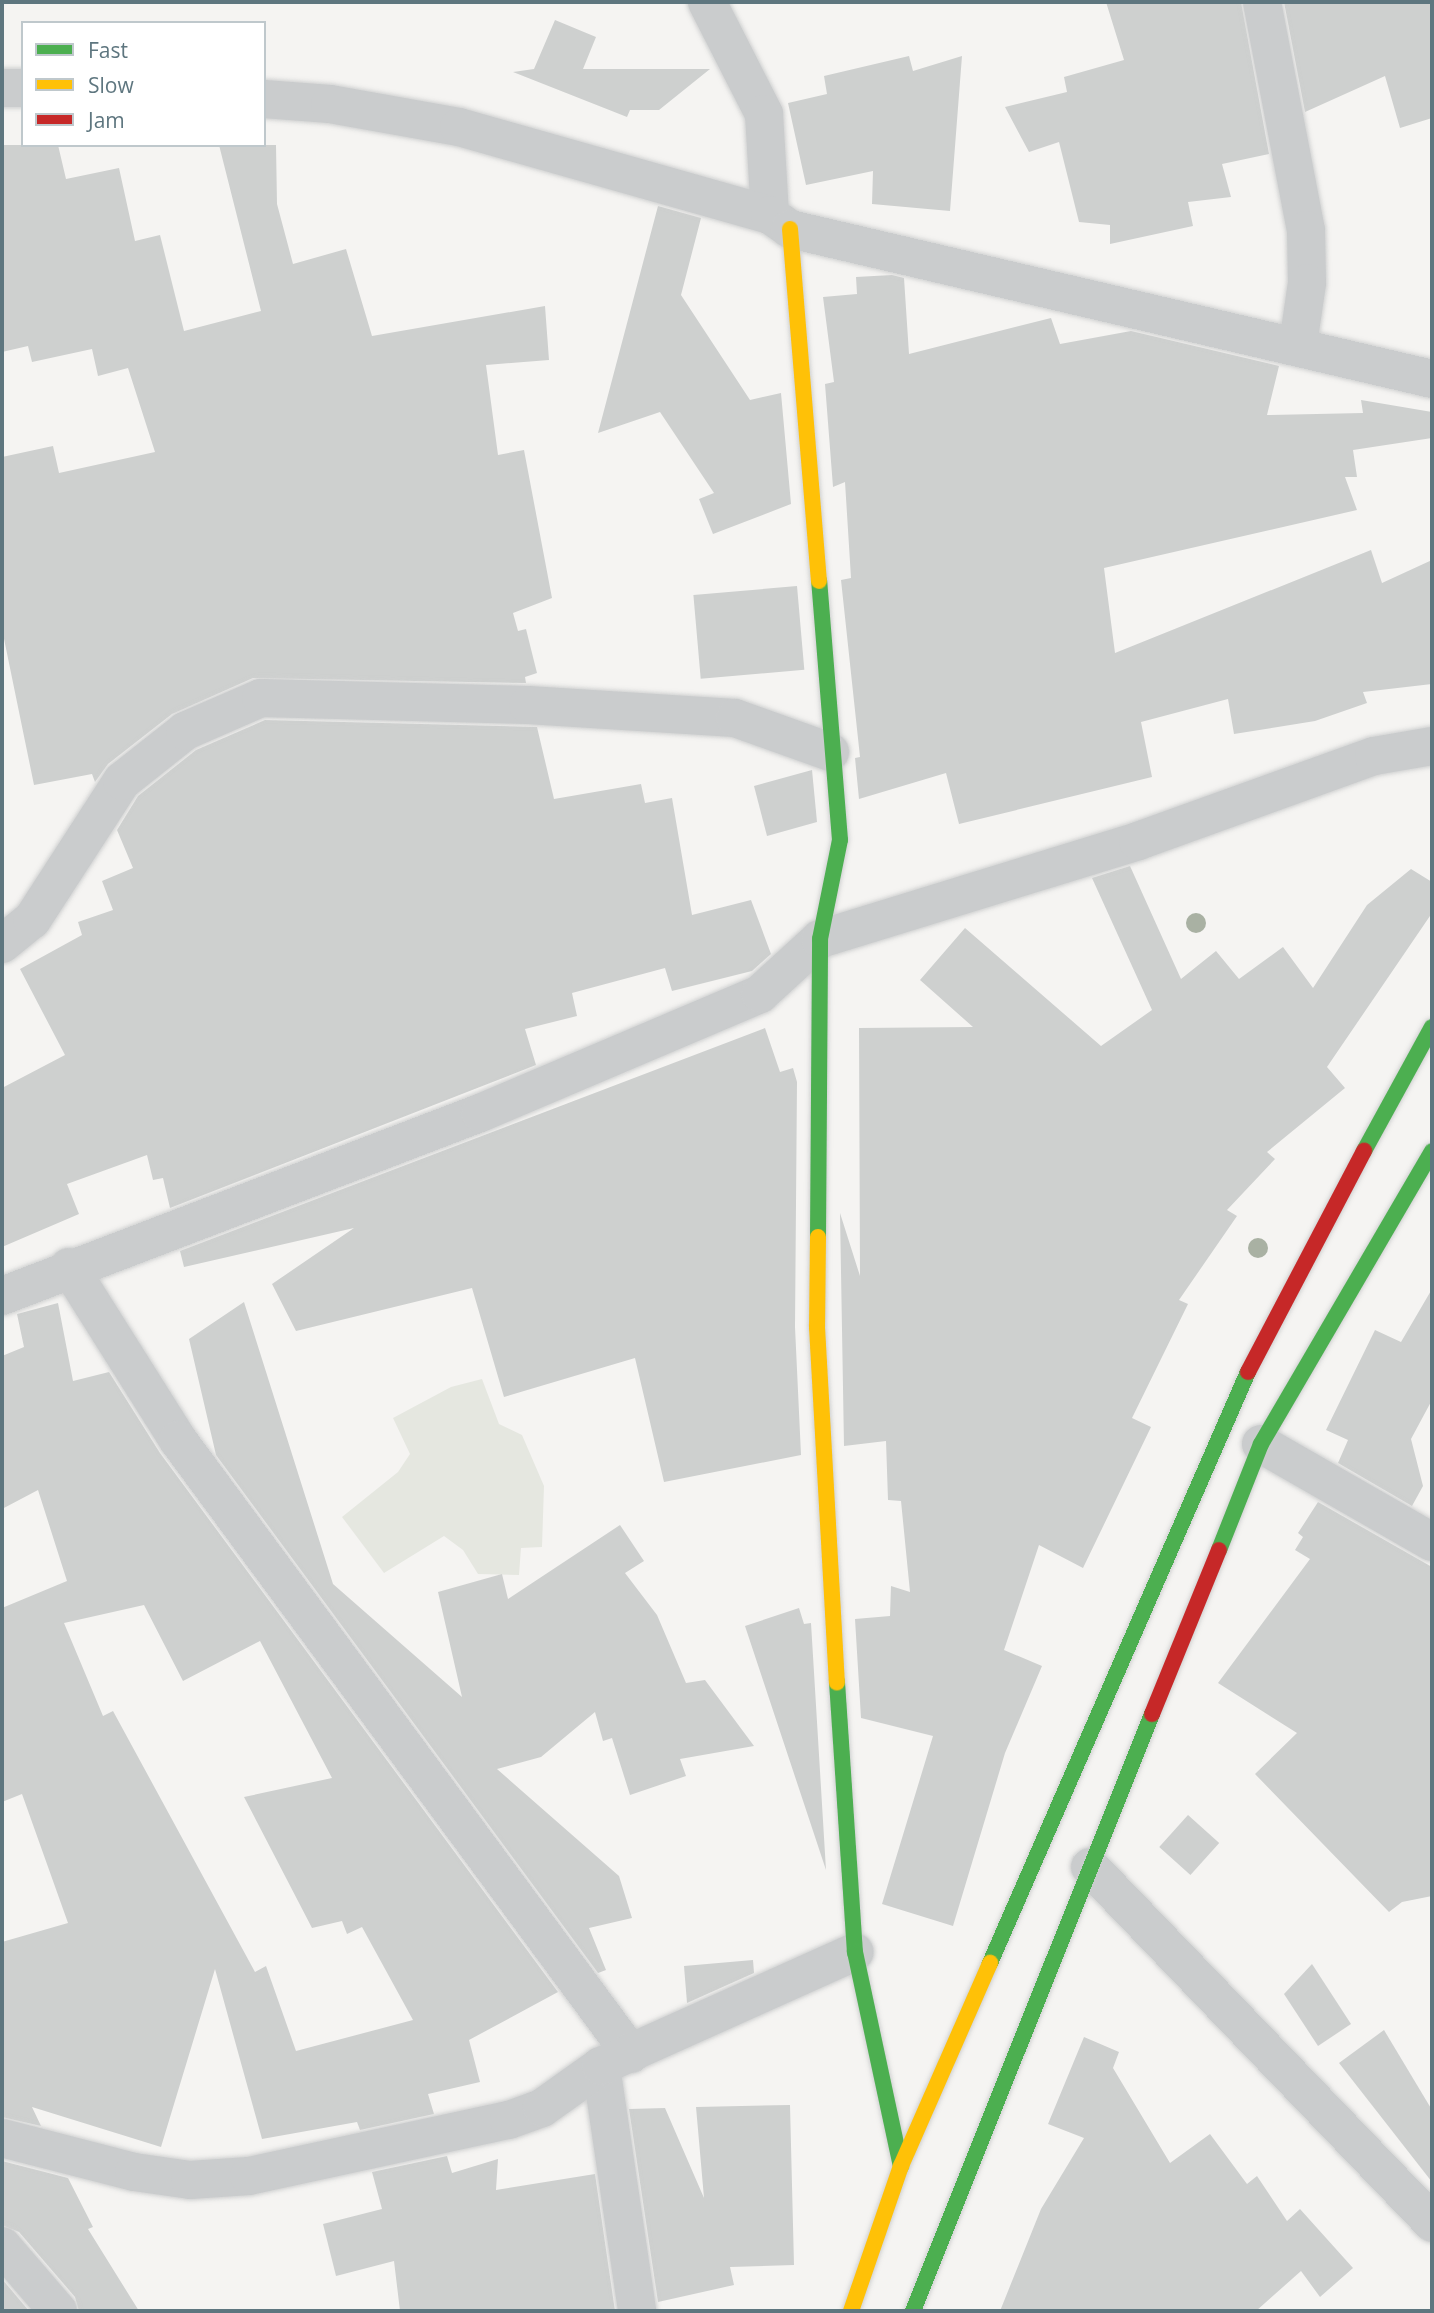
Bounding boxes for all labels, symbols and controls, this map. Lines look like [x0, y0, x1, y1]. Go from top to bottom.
legend [21, 21, 266, 147]
text: Fast [88, 36, 128, 64]
text: Slow [88, 71, 134, 99]
text: Jam [88, 106, 125, 134]

